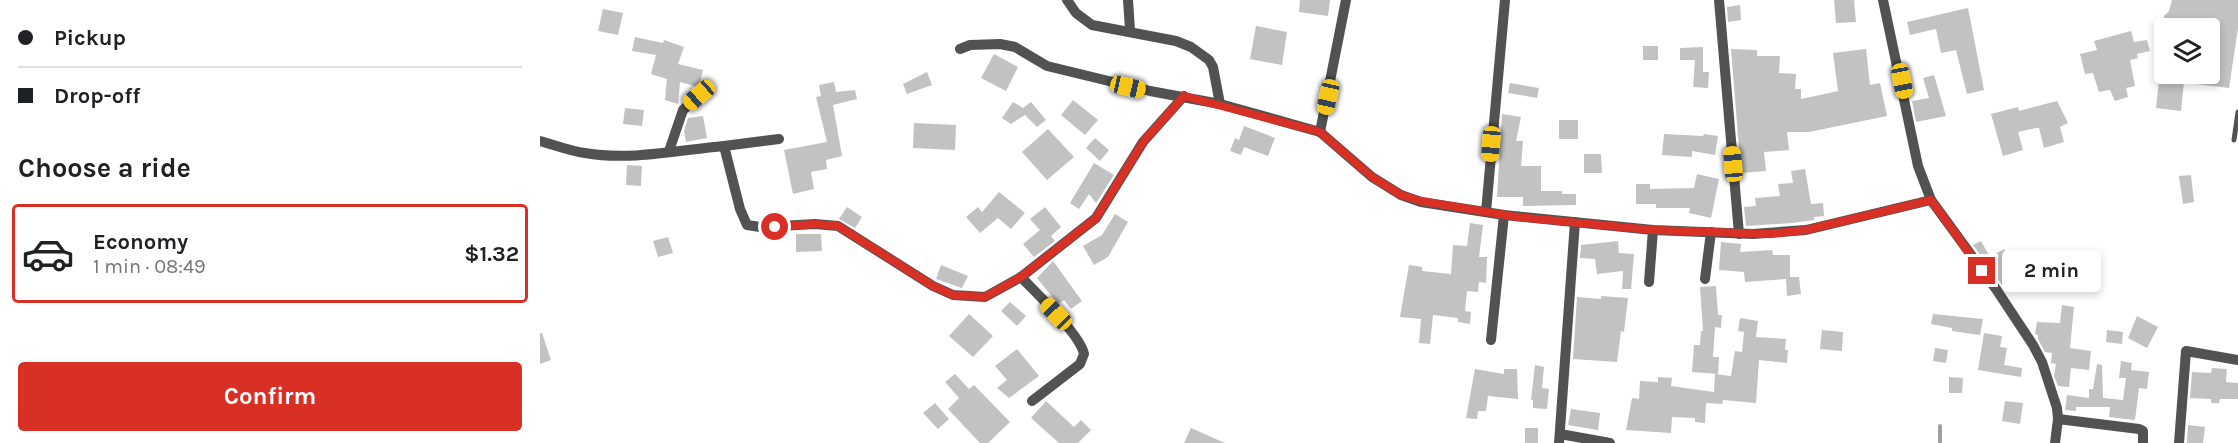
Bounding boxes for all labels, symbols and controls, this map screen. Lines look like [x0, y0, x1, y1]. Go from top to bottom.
map controls [2154, 18, 2220, 84]
button: layers [2154, 18, 2220, 84]
text: Pickup [54, 25, 126, 51]
car [1890, 62, 1914, 100]
car [1108, 74, 1148, 100]
car [680, 76, 718, 114]
car [1315, 77, 1341, 117]
text: Drop-off [54, 83, 140, 109]
car [1480, 125, 1502, 163]
car [1722, 145, 1744, 183]
text: Choose a ride [18, 152, 191, 184]
route start [761, 213, 788, 240]
icon: car [21, 227, 75, 281]
text: Economy [93, 229, 188, 255]
text: $1.32 [464, 241, 519, 267]
callout: 2 min [2003, 250, 2102, 292]
text: 1 min · 08:49 [93, 255, 206, 278]
route end [1968, 257, 1995, 284]
text: 2 min [2024, 259, 2079, 282]
car [1037, 295, 1075, 333]
button: Confirm [18, 362, 522, 431]

